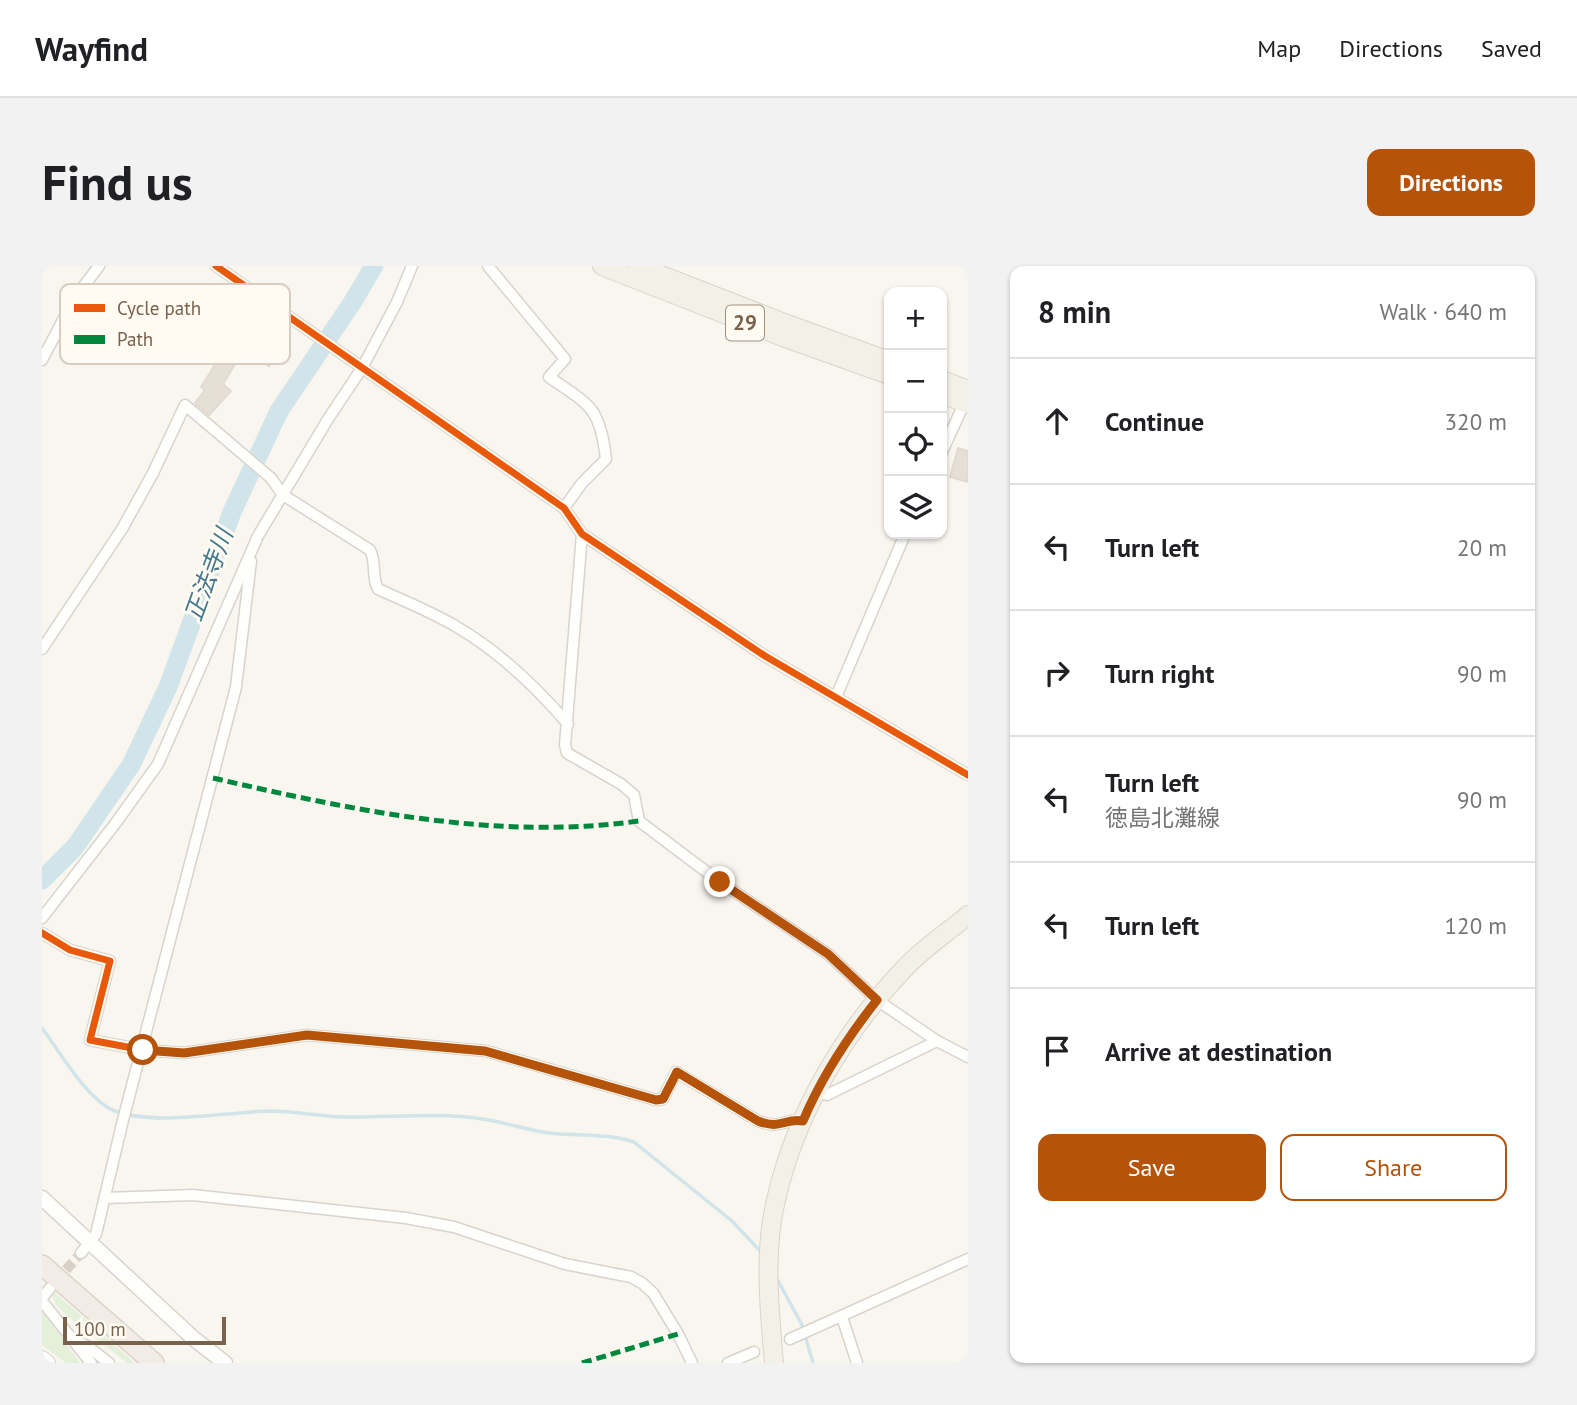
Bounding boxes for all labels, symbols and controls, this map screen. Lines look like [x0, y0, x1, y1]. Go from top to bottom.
text: Wayfind [35, 27, 148, 70]
text: Map [1257, 33, 1301, 64]
text: Directions [1339, 33, 1443, 64]
text: Saved [1481, 33, 1542, 64]
button: Directions [1367, 149, 1535, 216]
text: Find us [42, 150, 193, 214]
legend [60, 284, 290, 364]
map controls [884, 287, 947, 539]
button: + [884, 287, 947, 350]
text: 8 min [1038, 292, 1111, 331]
text: Cycle path [117, 296, 201, 320]
text: Walk · 640 m [1380, 297, 1507, 326]
road number: 29 [726, 306, 764, 340]
text: Path [117, 327, 153, 351]
button: − [884, 350, 947, 413]
icon: ahead [1038, 402, 1076, 440]
text: Continue [1105, 405, 1204, 438]
text: 320 m [1445, 407, 1507, 436]
button: locate [884, 413, 947, 476]
button: layers [884, 476, 947, 539]
water label: 正法寺川 [178, 522, 241, 625]
icon: left [1038, 528, 1076, 566]
text: Turn left [1105, 531, 1199, 564]
text: 20 m [1457, 533, 1507, 562]
icon: right [1038, 654, 1076, 692]
text: Turn right [1105, 657, 1214, 690]
text: 90 m [1457, 659, 1507, 688]
text: Turn left [1105, 766, 1199, 799]
icon: left [1038, 780, 1076, 818]
text: 90 m [1457, 785, 1507, 814]
text: 徳島北灘線 [1105, 803, 1220, 832]
route end [704, 866, 735, 897]
icon: left [1038, 906, 1076, 944]
text: Turn left [1105, 909, 1199, 942]
text: 120 m [1445, 911, 1507, 940]
icon: arrive [1038, 1032, 1076, 1070]
route start [127, 1034, 158, 1065]
text: Arrive at destination [1105, 1035, 1332, 1068]
button: Save [1038, 1134, 1266, 1201]
button: Share [1280, 1134, 1507, 1201]
scale bar [63, 1314, 226, 1346]
text: 100 m [74, 1317, 126, 1341]

